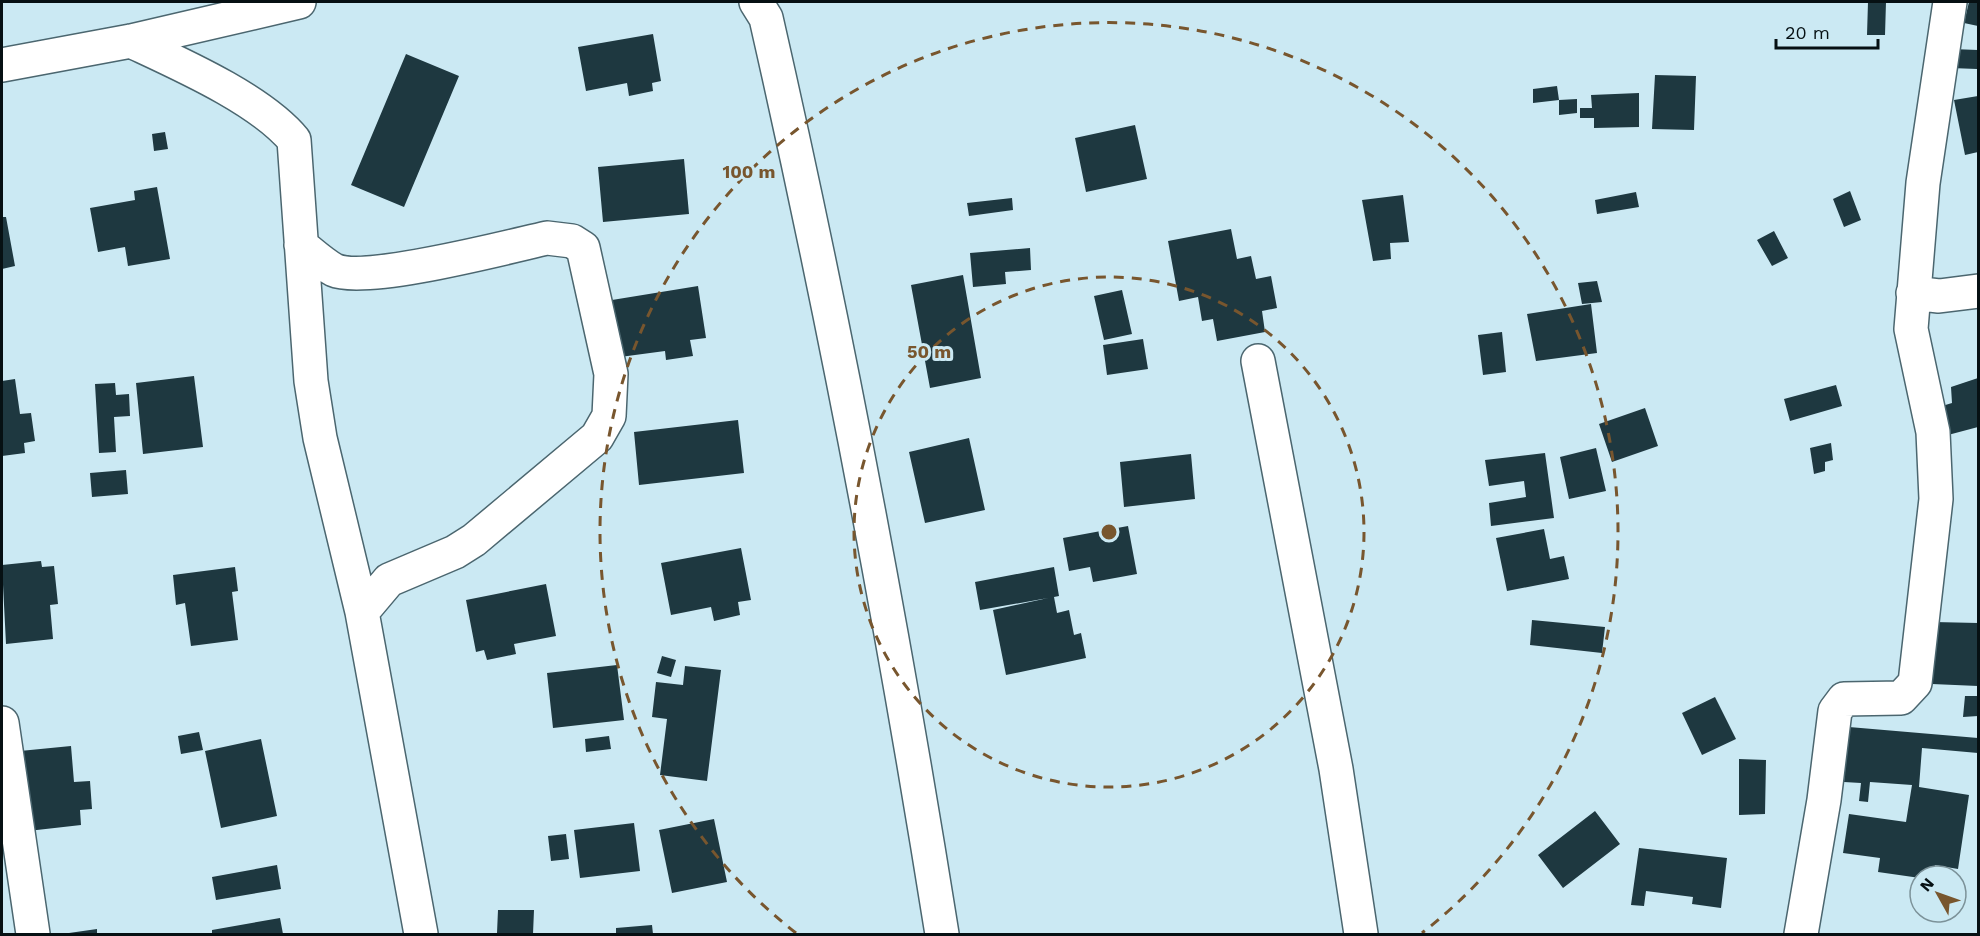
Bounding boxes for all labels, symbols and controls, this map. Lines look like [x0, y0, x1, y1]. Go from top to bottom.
scale bar [1776, 12, 1878, 50]
text: 20 m [1785, 22, 1830, 43]
text: 100 m [722, 161, 776, 182]
text: 50 m [907, 341, 951, 362]
centre of rings [1099, 522, 1119, 542]
north arrow [1908, 864, 1968, 924]
text: N [1916, 874, 1938, 895]

